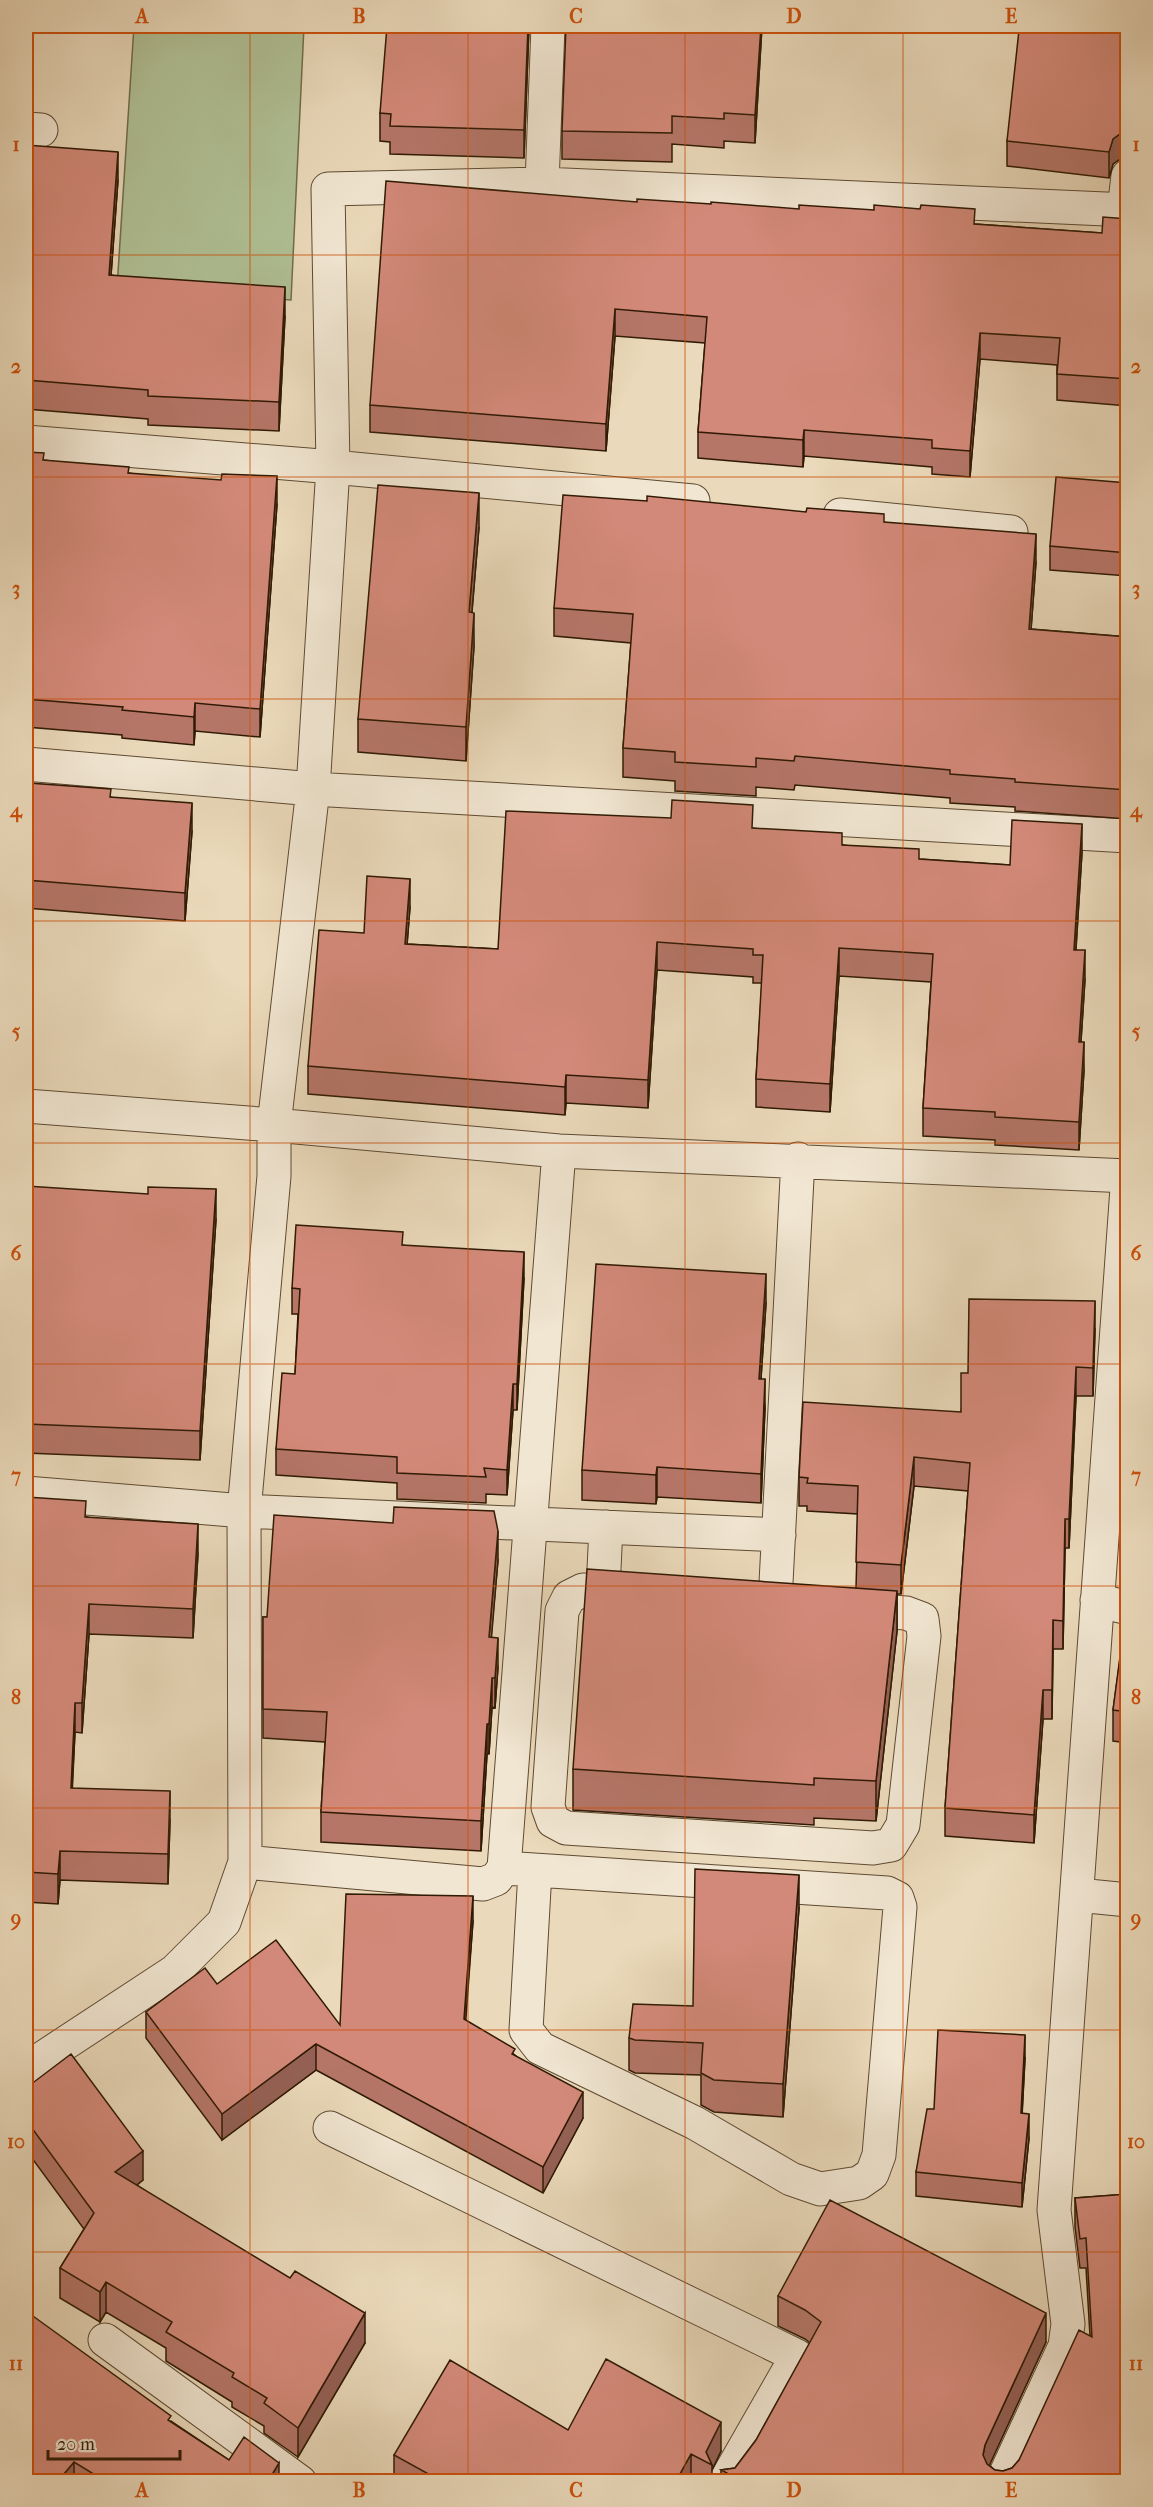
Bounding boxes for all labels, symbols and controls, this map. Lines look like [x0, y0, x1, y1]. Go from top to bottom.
text: A [134, 5, 150, 28]
text: B [352, 5, 366, 28]
text: C [569, 5, 583, 28]
text: D [786, 5, 802, 28]
text: E [1005, 5, 1017, 28]
text: 1 [12, 133, 20, 156]
text: 1 [1132, 133, 1140, 156]
text: 2 [11, 355, 21, 378]
text: 2 [1131, 355, 1141, 378]
text: 3 [12, 577, 20, 600]
text: 3 [1132, 577, 1140, 600]
text: 4 [9, 799, 23, 823]
text: 4 [1129, 799, 1143, 823]
text: 5 [12, 1020, 21, 1043]
text: 5 [1132, 1020, 1141, 1043]
text: 6 [11, 1242, 23, 1265]
text: 6 [1131, 1242, 1143, 1265]
text: 7 [10, 1464, 21, 1487]
text: 7 [1130, 1464, 1141, 1487]
text: 8 [11, 1686, 21, 1709]
text: 8 [1131, 1686, 1141, 1709]
text: 9 [10, 1908, 21, 1931]
text: 9 [1130, 1908, 1141, 1931]
text: 10 [7, 2130, 25, 2153]
text: 10 [1127, 2130, 1145, 2153]
text: 11 [9, 2352, 23, 2375]
text: 11 [1129, 2352, 1143, 2375]
scale bar [48, 2423, 180, 2461]
text: 20 m [57, 2434, 95, 2455]
text: A [134, 2479, 150, 2502]
text: B [352, 2479, 366, 2502]
text: C [569, 2479, 583, 2502]
text: D [786, 2479, 802, 2502]
text: E [1005, 2479, 1017, 2502]

